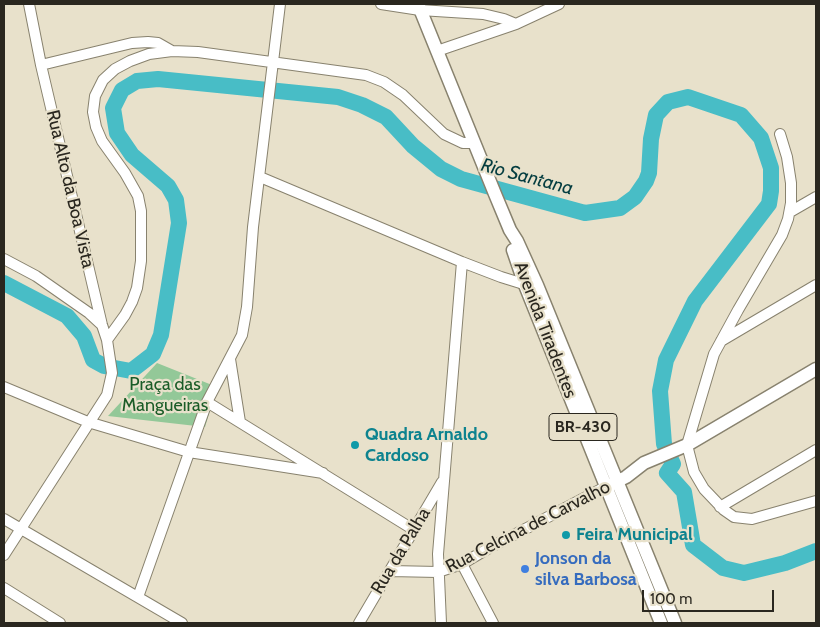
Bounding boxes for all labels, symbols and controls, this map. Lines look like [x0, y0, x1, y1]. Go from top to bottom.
street label: Rua Alto da Boa Vista [41, 108, 99, 270]
water label: Rio Santana [478, 154, 576, 200]
street label: Avenida Tiradentes [509, 259, 581, 401]
park label: Praça das Mangueiras [122, 374, 208, 416]
road number: BR-430 [549, 414, 617, 441]
place label: Quadra Arnaldo Cardoso [365, 424, 488, 466]
marker: Quadra Arnaldo Cardoso [349, 439, 361, 451]
street label: Rua Celcina de Carvalho [442, 476, 614, 578]
street label: Rua da Palha [367, 504, 435, 598]
place label: Feira Municipal [576, 524, 693, 546]
marker: Feira Municipal [560, 529, 572, 541]
place label: Jonson da silva Barbosa [535, 548, 637, 590]
marker: Jonson da silva Barbosa [519, 563, 531, 575]
scale bar [645, 580, 778, 612]
text: 100 m [650, 590, 692, 608]

